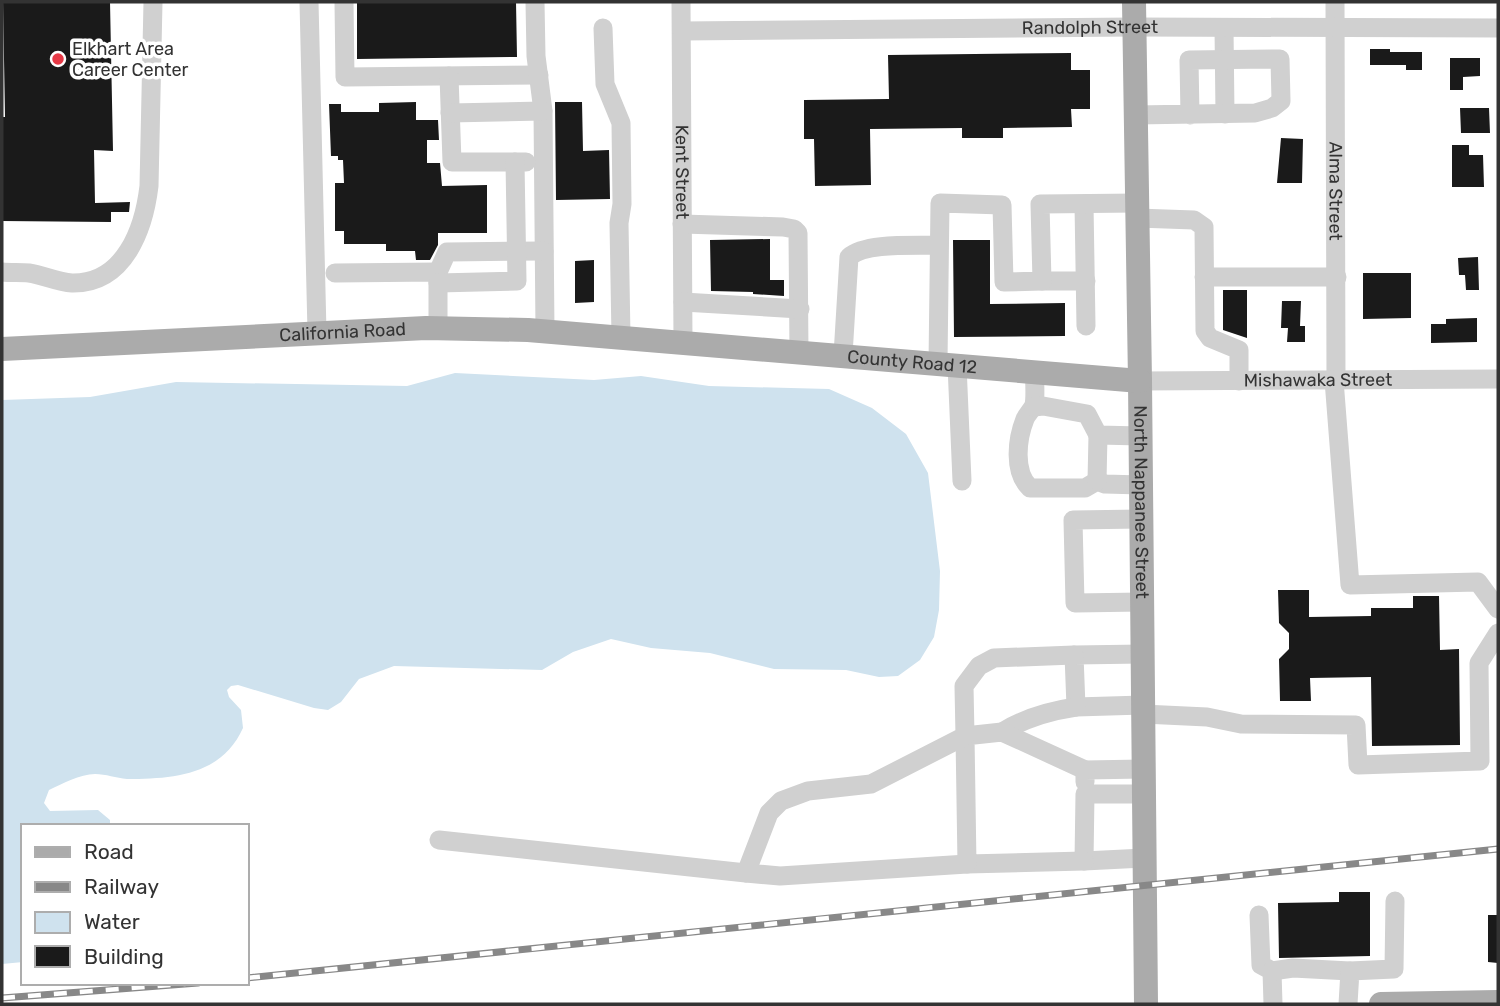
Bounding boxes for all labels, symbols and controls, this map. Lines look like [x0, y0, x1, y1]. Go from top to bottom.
street label: Randolph Street [1022, 16, 1158, 39]
place label: Elkhart Area Career Center [72, 38, 189, 81]
marker: Elkhart Area Career Center [50, 51, 66, 67]
street label: Kent Street [671, 125, 693, 219]
street label: Alma Street [1324, 142, 1347, 240]
street label: California Road [279, 318, 407, 346]
street label: County Road 12 [846, 346, 978, 378]
street label: Mishawaka Street [1244, 369, 1392, 391]
street label: North Nappanee Street [1129, 405, 1153, 599]
legend [21, 824, 248, 985]
text: Road [84, 839, 134, 864]
text: Railway [84, 874, 159, 899]
text: Water [84, 909, 140, 934]
text: Building [84, 944, 164, 969]

